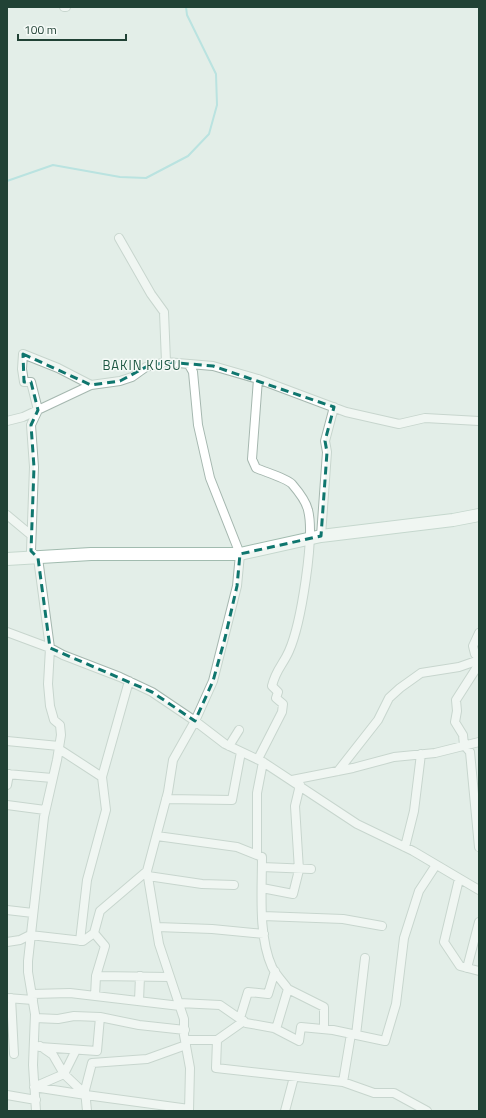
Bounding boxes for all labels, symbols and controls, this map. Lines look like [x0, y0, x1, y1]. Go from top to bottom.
scale bar [18, 16, 126, 42]
text: 100 m [24, 20, 57, 39]
district label: BAKIN KUSU [102, 355, 182, 375]

